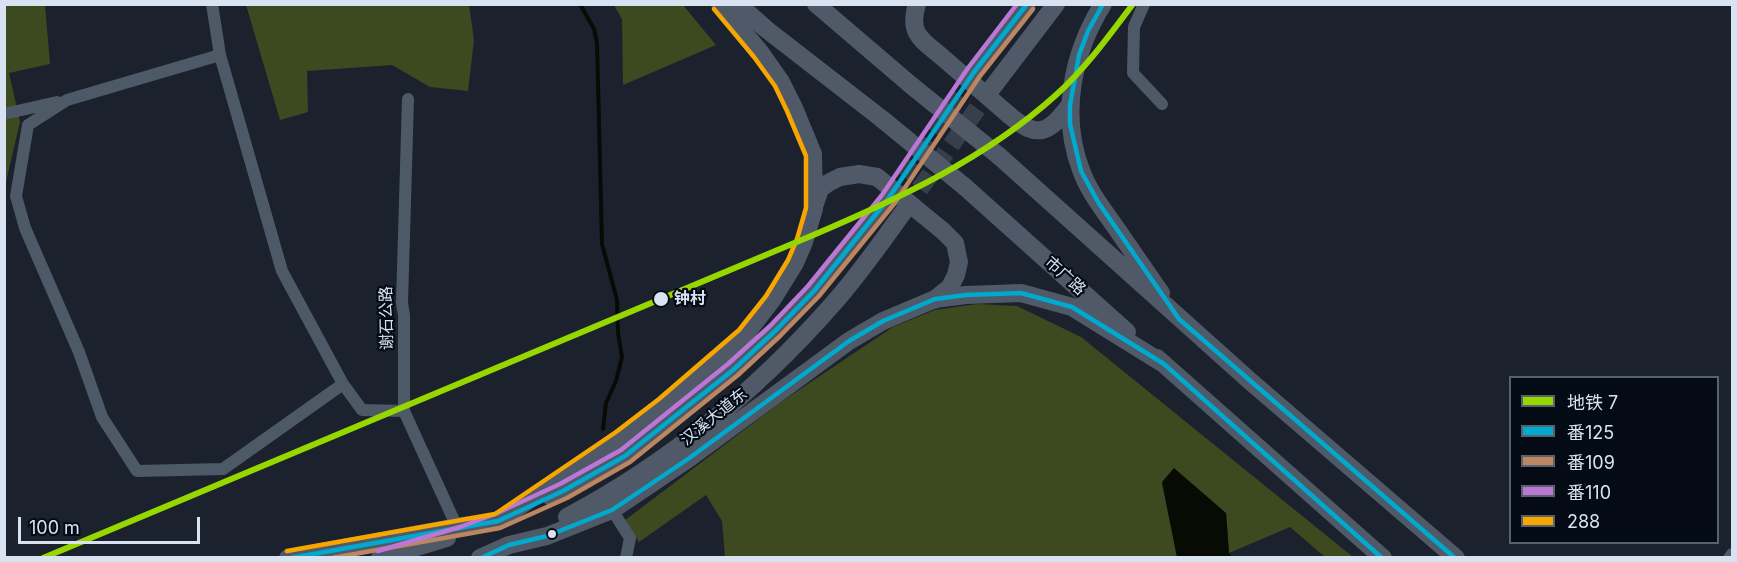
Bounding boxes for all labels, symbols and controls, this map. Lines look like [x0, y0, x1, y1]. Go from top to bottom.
street label: 市广路 [1041, 253, 1089, 299]
street label: 谢石公路 [377, 286, 397, 350]
place label: 钟村 [674, 289, 706, 309]
marker: 钟村 [652, 290, 670, 308]
legend [1509, 376, 1719, 544]
street label: 汉溪大道东 [677, 384, 751, 450]
text: 地铁 7 [1567, 392, 1618, 413]
text: 番125 [1567, 422, 1614, 443]
text: 番109 [1567, 452, 1615, 473]
text: 番110 [1567, 482, 1611, 503]
scale bar [21, 505, 202, 543]
text: 288 [1567, 511, 1600, 532]
text: 100 m [29, 517, 80, 538]
unlabelled marker [546, 528, 558, 540]

